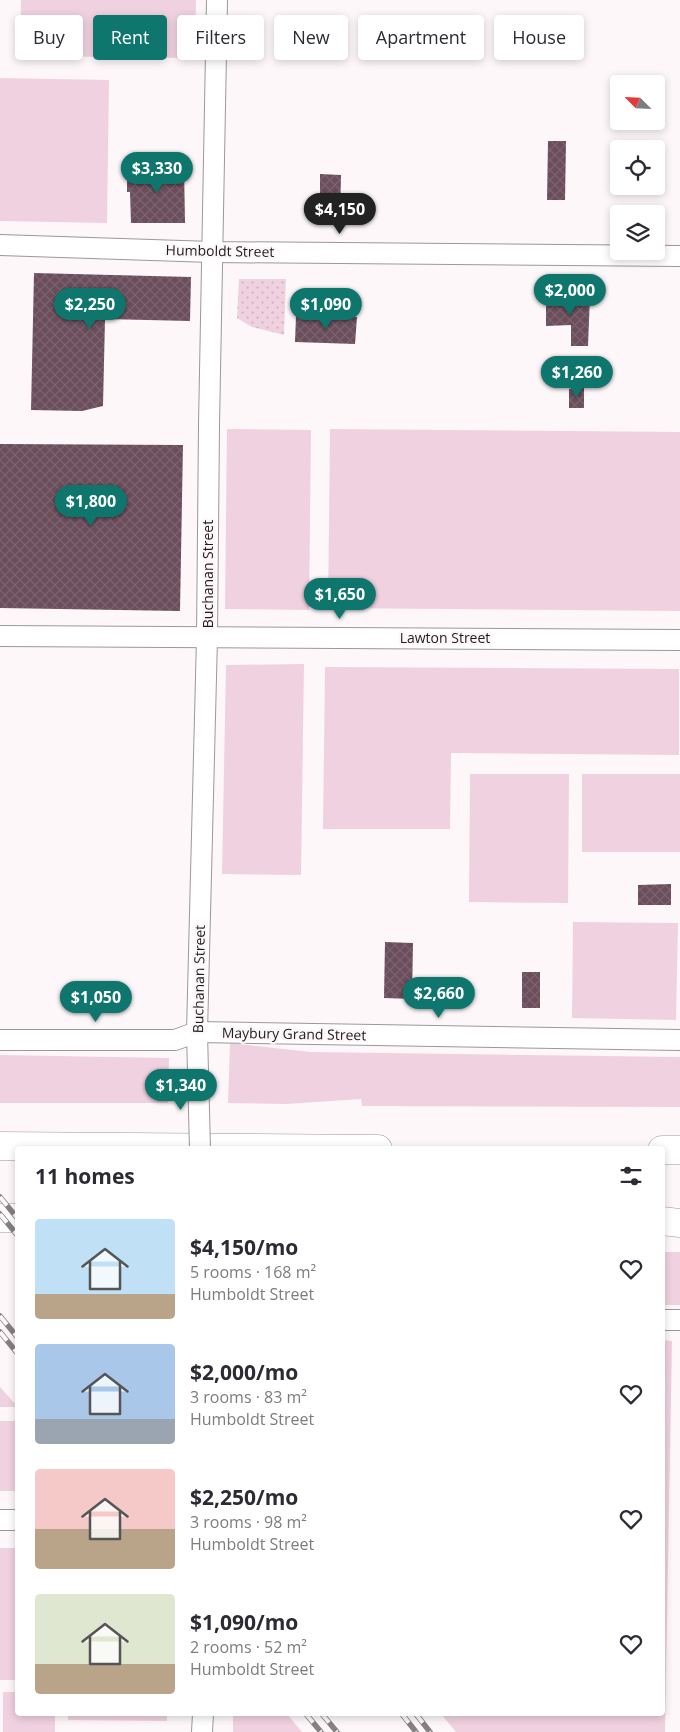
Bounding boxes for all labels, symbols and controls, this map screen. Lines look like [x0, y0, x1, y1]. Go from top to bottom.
chip: Buy [15, 15, 83, 60]
chip: Rent [93, 15, 167, 60]
chip: Filters [177, 15, 264, 60]
chip: New [274, 15, 348, 60]
chip: Apartment [358, 15, 484, 60]
chip: House [494, 15, 584, 60]
north arrow [610, 75, 665, 130]
map controls [610, 75, 665, 260]
button: locate [610, 140, 665, 195]
pin: $3,330 [116, 152, 198, 194]
text: $3,330 [132, 157, 182, 179]
pin: $4,150 [299, 192, 381, 235]
text: $4,150 [315, 198, 365, 220]
button: layers [610, 205, 665, 260]
street label: Humboldt Street [166, 240, 275, 261]
pin: $2,000 [529, 274, 611, 316]
text: $2,000 [545, 279, 595, 301]
pin: $2,250 [49, 288, 131, 330]
pin: $1,090 [285, 288, 367, 330]
text: $2,250 [65, 293, 115, 315]
text: $1,090 [301, 293, 351, 315]
pin: $1,260 [536, 356, 618, 398]
text: $1,260 [552, 361, 602, 383]
pin: $1,800 [50, 484, 132, 527]
text: $1,800 [66, 490, 116, 512]
street label: Buchanan Street [198, 520, 217, 628]
pin: $1,650 [299, 578, 381, 620]
text: $1,650 [315, 583, 365, 605]
street label: Lawton Street [400, 628, 490, 647]
street label: Buchanan Street [188, 925, 209, 1033]
pin: $2,660 [398, 976, 480, 1019]
pin: $1,050 [55, 980, 137, 1023]
text: $2,660 [414, 982, 464, 1004]
text: $1,050 [71, 986, 121, 1008]
street label: Maybury Grand Street [222, 1023, 366, 1044]
pin: $1,340 [140, 1068, 222, 1111]
text: $1,340 [156, 1074, 206, 1096]
text: 11 homes [35, 1162, 135, 1190]
icon: filters [617, 1162, 645, 1190]
text: $4,150/mo [190, 1233, 298, 1261]
icon: home [75, 1239, 135, 1299]
icon: heart [617, 1255, 645, 1283]
text: 5 rooms · 168 m² [190, 1261, 316, 1283]
text: Humboldt Street [190, 1283, 314, 1305]
text: $2,000/mo [190, 1358, 298, 1386]
icon: home [75, 1364, 135, 1424]
icon: heart [617, 1380, 645, 1408]
text: 3 rooms · 83 m² [190, 1386, 307, 1408]
text: Humboldt Street [190, 1408, 314, 1430]
text: $2,250/mo [190, 1483, 298, 1511]
icon: home [75, 1489, 135, 1549]
icon: heart [617, 1505, 645, 1533]
text: 3 rooms · 98 m² [190, 1511, 307, 1533]
text: Humboldt Street [190, 1533, 314, 1555]
text: $1,090/mo [190, 1608, 298, 1636]
icon: home [75, 1614, 135, 1674]
icon: heart [617, 1630, 645, 1658]
text: 2 rooms · 52 m² [190, 1636, 307, 1658]
text: Humboldt Street [190, 1658, 314, 1680]

